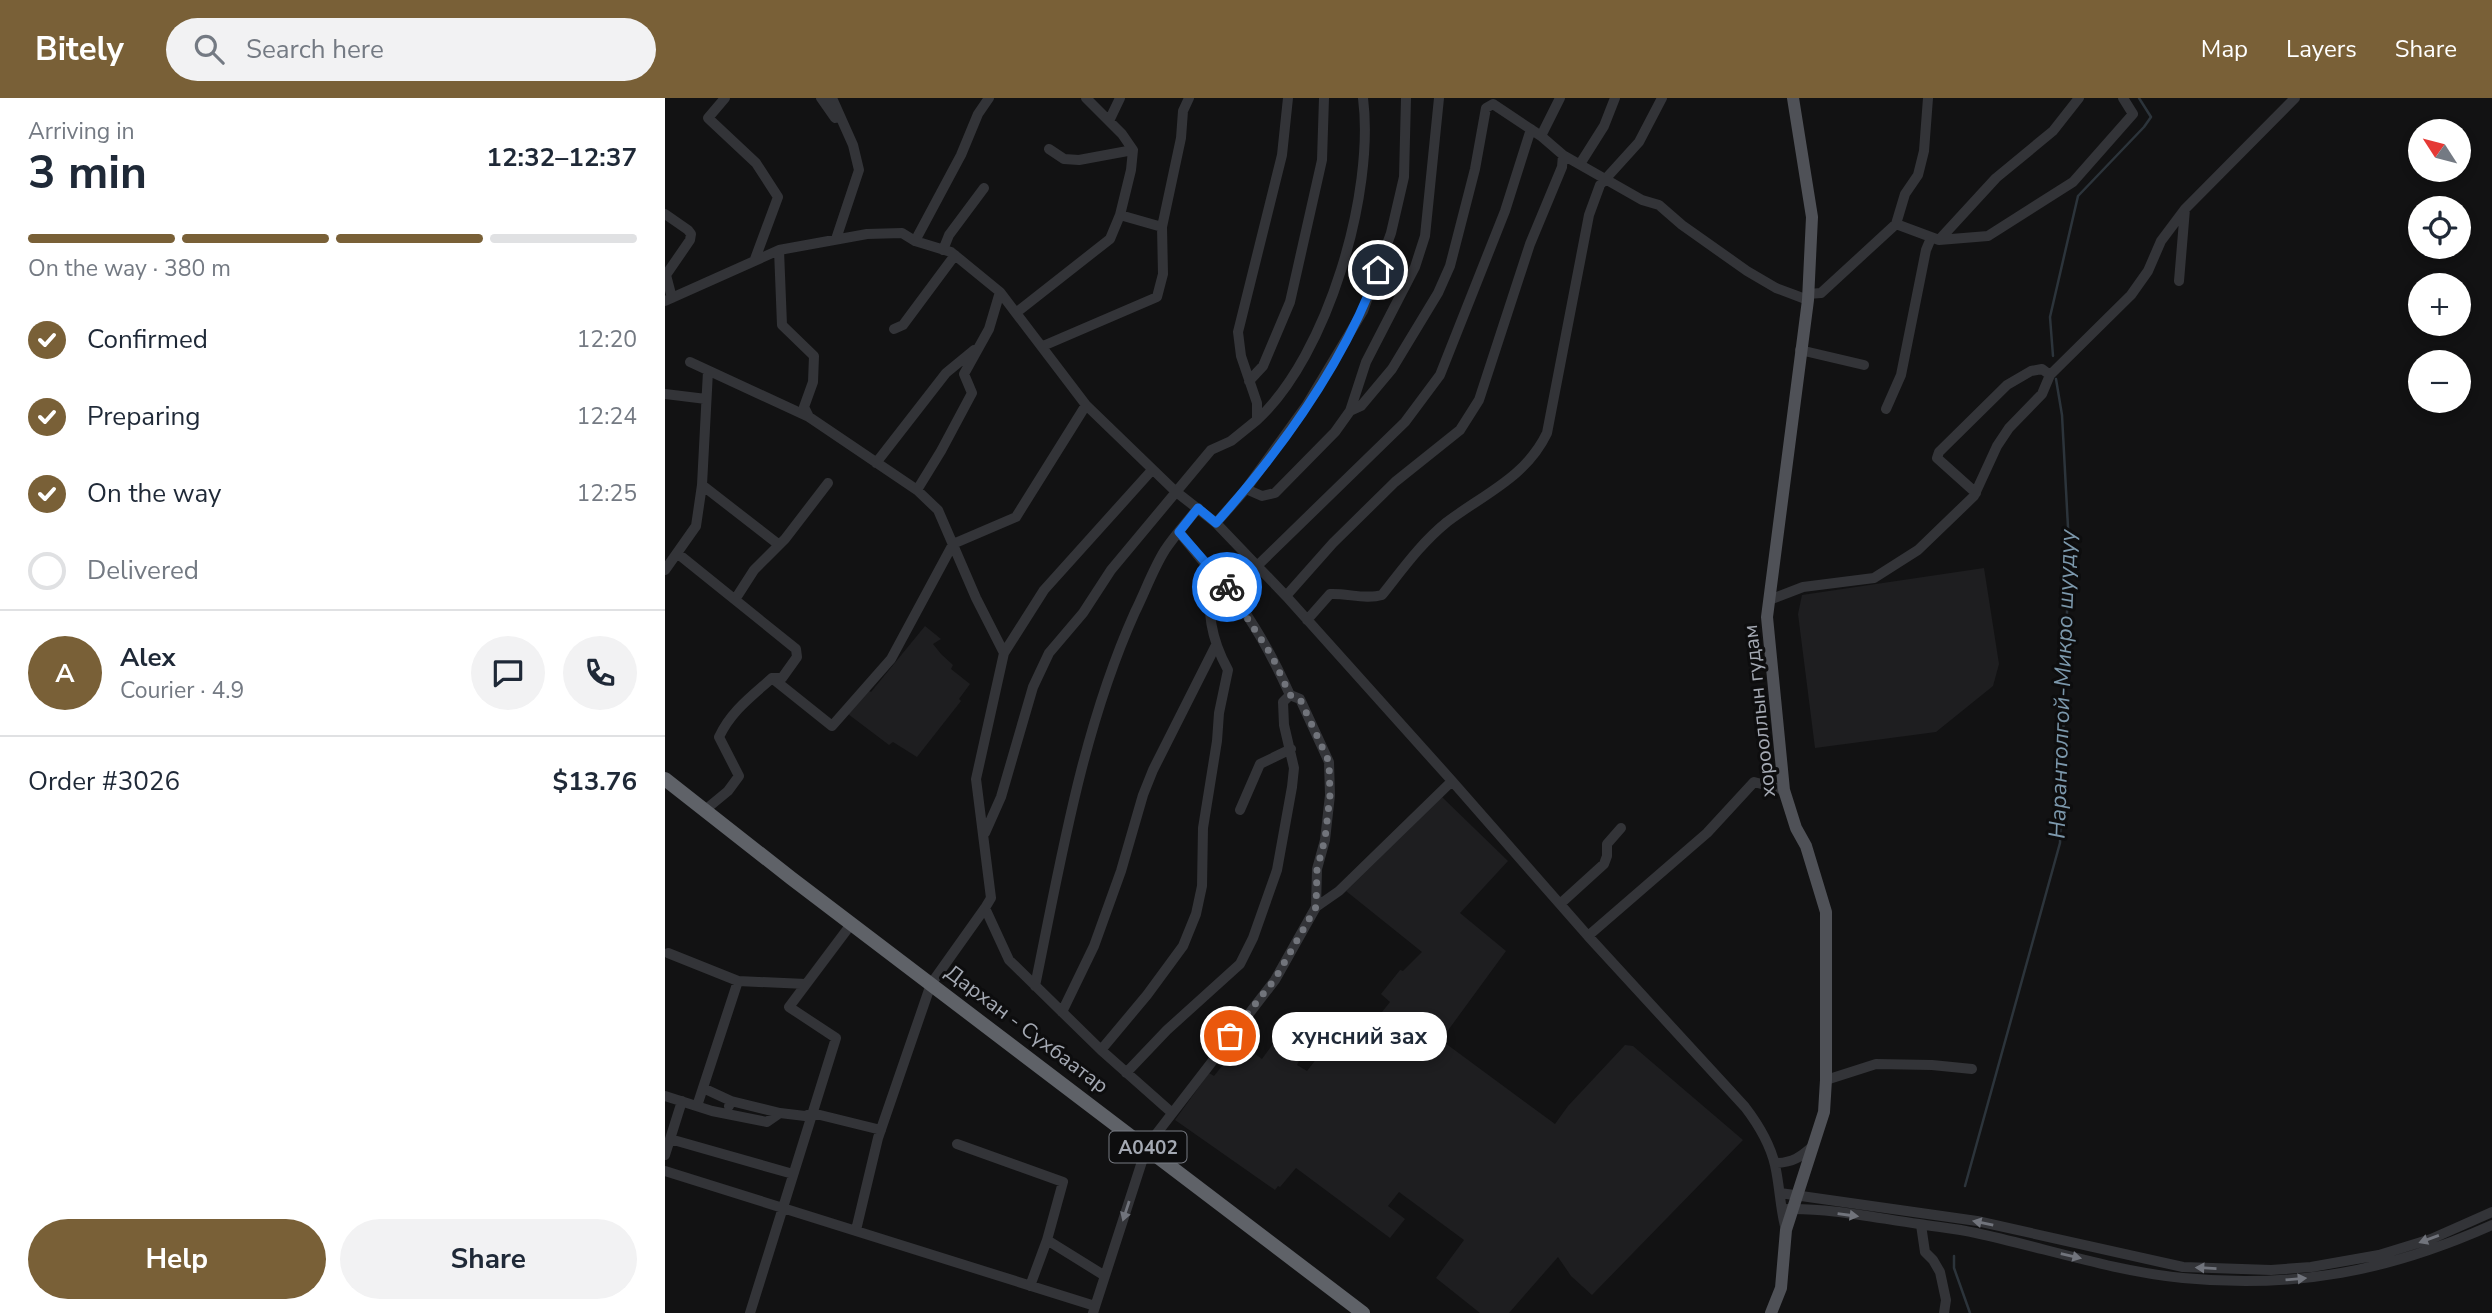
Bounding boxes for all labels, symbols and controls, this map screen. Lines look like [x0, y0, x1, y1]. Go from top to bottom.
search box [166, 18, 656, 81]
text: Bitely [35, 27, 124, 72]
icon: search [190, 30, 228, 68]
text: Search here [246, 32, 384, 67]
text: Map [2201, 33, 2248, 65]
text: Layers [2286, 33, 2357, 65]
text: Share [2395, 33, 2457, 65]
text: Arriving in [28, 116, 135, 147]
north arrow [2408, 119, 2471, 182]
map controls [2408, 119, 2471, 413]
text: 12:32–12:37 [486, 140, 637, 175]
text: 3 min [28, 141, 147, 204]
button: locate [2408, 196, 2471, 259]
pin [1348, 240, 1408, 300]
icon: home [1359, 251, 1397, 289]
text: On the way · 380 m [28, 253, 231, 284]
button: + [2408, 273, 2471, 336]
icon: check [28, 321, 66, 359]
text: Confirmed [87, 322, 208, 357]
text: 12:20 [577, 324, 637, 355]
button: − [2408, 350, 2471, 413]
icon: check [28, 398, 66, 436]
text: Preparing [87, 399, 200, 434]
text: 12:24 [577, 401, 637, 432]
icon: check [28, 475, 66, 513]
text: On the way [87, 476, 221, 511]
text: 12:25 [577, 478, 637, 509]
water label: Нарантолгой-Микро шуудуу [2042, 528, 2083, 839]
courier [1192, 552, 1262, 622]
text: Delivered [87, 553, 199, 588]
icon: bike [1208, 568, 1246, 606]
street label: хорооллын гудам [1736, 623, 1782, 799]
button: chat [471, 636, 545, 710]
button: phone [563, 636, 637, 710]
text: Alex [120, 640, 176, 675]
text: A [55, 656, 75, 691]
text: Courier · 4.9 [120, 675, 244, 706]
text: Order #3026 [28, 764, 180, 799]
text: $13.76 [553, 764, 637, 799]
street label: Дархан - Сүхбаатар [940, 958, 1114, 1100]
pin [1200, 1006, 1260, 1066]
callout: хунсний зах [1272, 1012, 1447, 1060]
icon: bag [1211, 1017, 1249, 1055]
text: хунсний зах [1292, 1021, 1427, 1052]
road number: A0402 [1109, 1132, 1187, 1162]
one-way arrow [1120, 1201, 1131, 1222]
one-way arrow [1837, 1209, 1859, 1220]
one-way arrow [1972, 1218, 1994, 1229]
button: Help [28, 1219, 326, 1299]
button: Share [340, 1219, 637, 1299]
one-way arrow [2419, 1234, 2440, 1245]
one-way arrow [2060, 1250, 2082, 1261]
one-way arrow [2194, 1262, 2216, 1273]
one-way arrow [2286, 1273, 2308, 1284]

